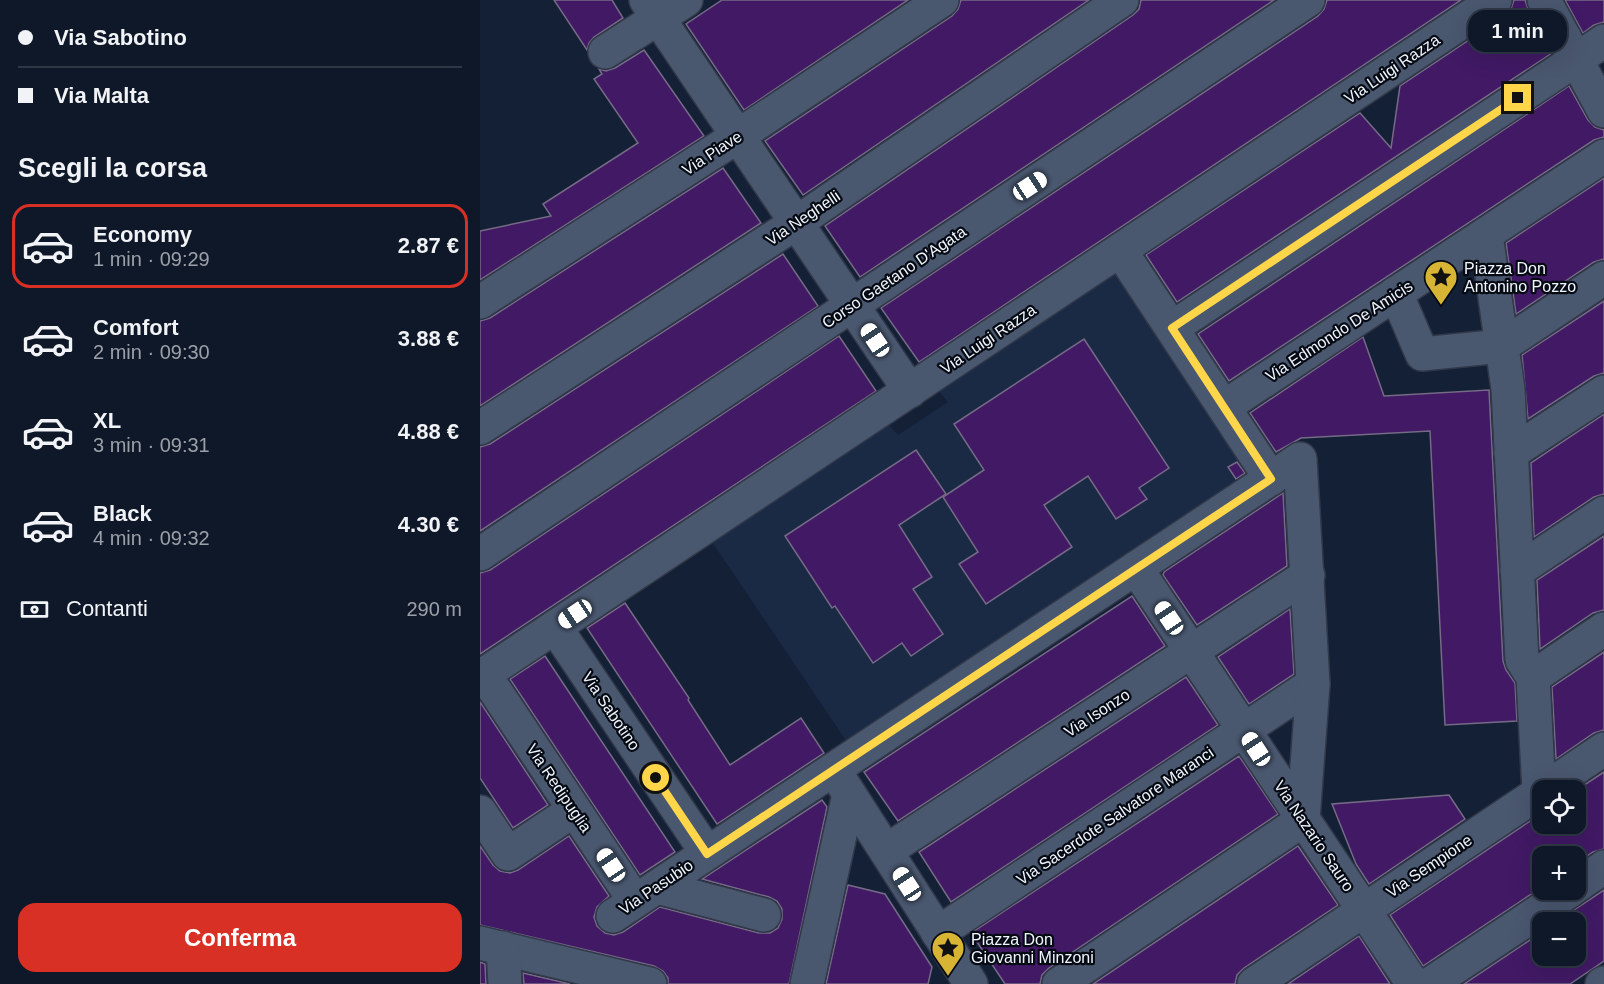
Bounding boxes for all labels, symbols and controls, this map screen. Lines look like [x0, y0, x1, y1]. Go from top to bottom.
callout: 1 min [1468, 11, 1568, 53]
text: 1 min [1491, 20, 1544, 42]
text: Via Sabotino [54, 25, 187, 50]
street label: Via Luigi Razza [1341, 31, 1443, 107]
text: Via Malta [54, 83, 149, 108]
route end [1504, 84, 1531, 111]
street label: Via Piave [679, 127, 745, 178]
text: Scegli la corsa [18, 153, 207, 183]
car [1010, 169, 1050, 203]
street label: Via Neghelli [763, 187, 843, 249]
icon: car [21, 219, 75, 273]
text: Economy [93, 222, 192, 247]
street label: Corso Gaetano D'Agata [819, 223, 969, 331]
text: 2.87 € [398, 233, 459, 258]
text: 1 min · 09:29 [93, 248, 210, 270]
place icon: Piazza Don Antonino Pozzo [1423, 259, 1459, 306]
place label: Piazza Don Antonino Pozzo [1464, 260, 1576, 295]
street label: Via Edmondo De Amicis [1263, 277, 1415, 385]
street label: Via Luigi Razza [937, 301, 1039, 377]
icon: car [21, 312, 75, 366]
text: Comfort [93, 315, 179, 340]
car [857, 320, 893, 360]
text: 3.88 € [398, 326, 459, 351]
text: 2 min · 09:30 [93, 341, 210, 363]
icon: car [21, 405, 75, 459]
text: XL [93, 408, 121, 433]
text: 4.88 € [398, 419, 459, 444]
text: 3 min · 09:31 [93, 434, 210, 456]
icon: car [21, 498, 75, 552]
text: Black [93, 501, 152, 526]
text: 4.30 € [398, 512, 459, 537]
text: 4 min · 09:32 [93, 527, 210, 549]
icon: cash [18, 593, 51, 626]
text: Contanti [66, 596, 148, 621]
car [555, 596, 595, 632]
text: 290 m [406, 598, 462, 620]
car [1151, 598, 1187, 638]
street label: Via Sabotino [579, 669, 643, 753]
street label: Via Isonzo [1061, 686, 1133, 740]
car [1239, 729, 1273, 769]
street label: Via Redipuglia [523, 741, 595, 835]
street label: Via Sacerdote Salvatore Maranci [1013, 744, 1217, 888]
route start [642, 764, 669, 791]
street label: Via Nazario Sauro [1271, 778, 1357, 895]
map controls [1532, 780, 1586, 966]
button: locate [1532, 780, 1586, 834]
street label: Via Sempione [1383, 831, 1475, 901]
car [593, 845, 629, 885]
button: + [1532, 846, 1586, 900]
street label: Via Pasubio [616, 856, 696, 918]
car [890, 864, 924, 904]
button: Conferma [18, 903, 462, 972]
button: − [1532, 912, 1586, 966]
place icon: Piazza Don Giovanni Minzoni [930, 930, 966, 977]
place label: Piazza Don Giovanni Minzoni [971, 931, 1094, 966]

